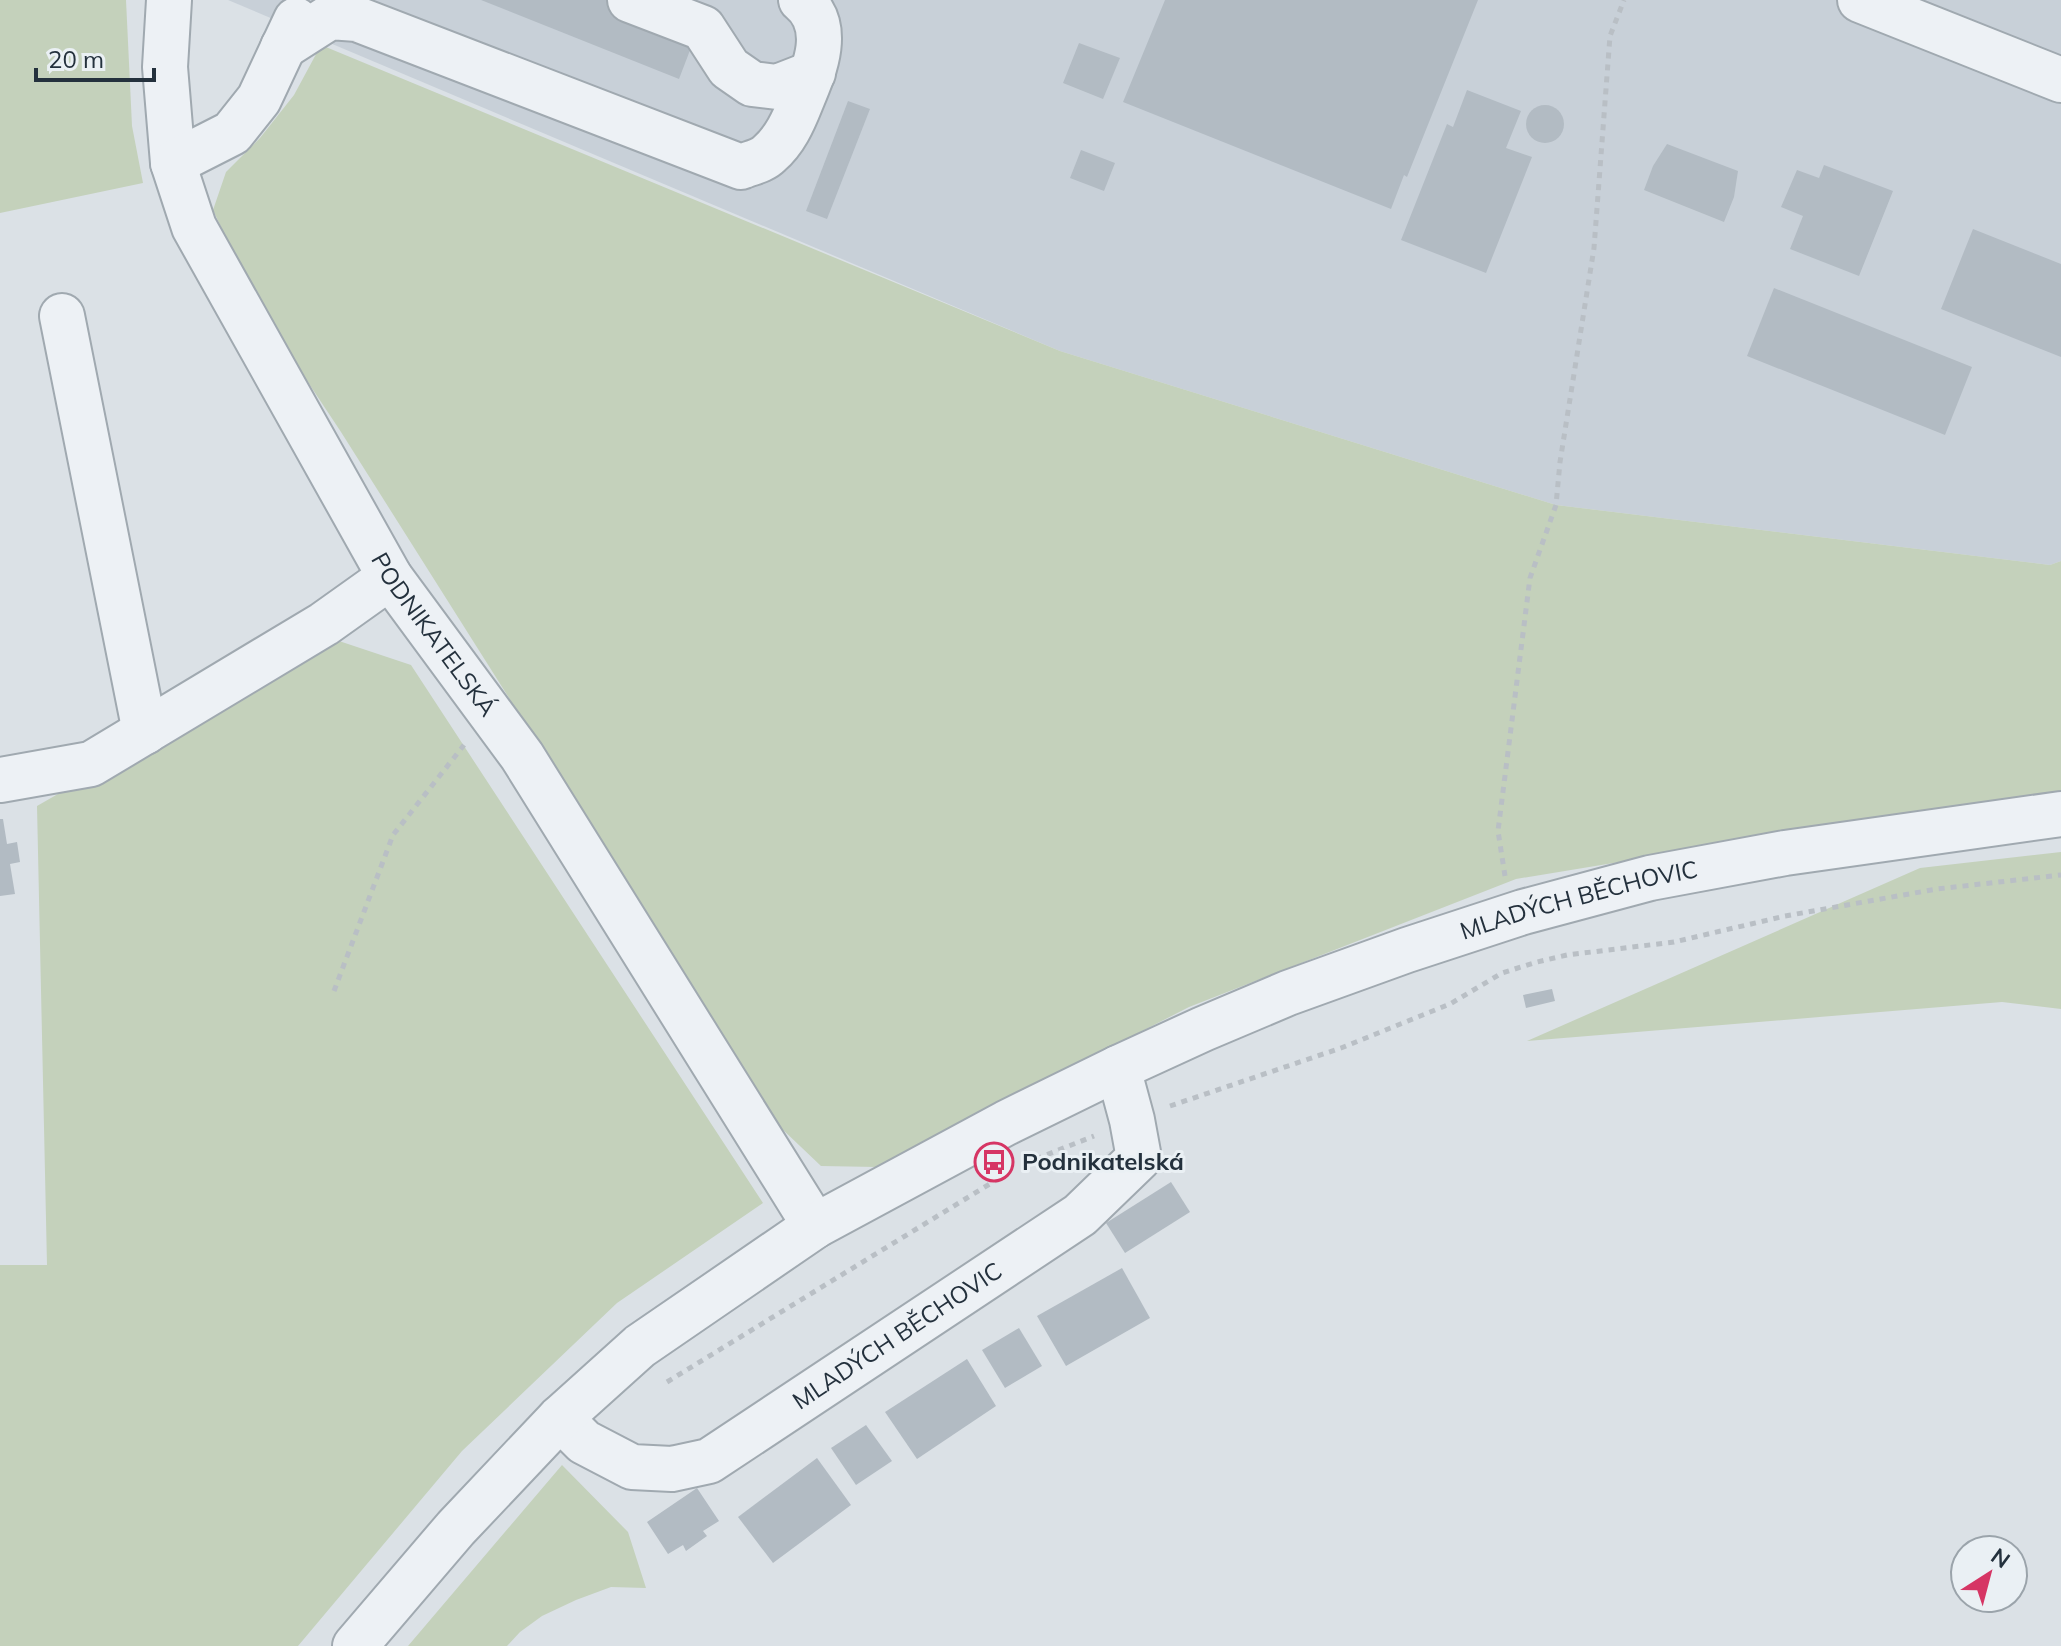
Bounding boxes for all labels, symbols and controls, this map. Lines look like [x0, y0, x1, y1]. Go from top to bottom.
scale bar [36, 32, 154, 82]
text: 20 m [48, 44, 104, 74]
street label: PODNIKATELSKÁ [365, 547, 504, 722]
street label: MLADÝCH BĚCHOVIC [1456, 853, 1700, 946]
bus stop icon: Podnikatelská [973, 1141, 1015, 1183]
place label: Podnikatelská [1022, 1146, 1184, 1176]
street label: MLADÝCH BĚCHOVIC [786, 1255, 1007, 1415]
north arrow [1949, 1534, 2029, 1614]
text: N [1986, 1542, 2016, 1574]

